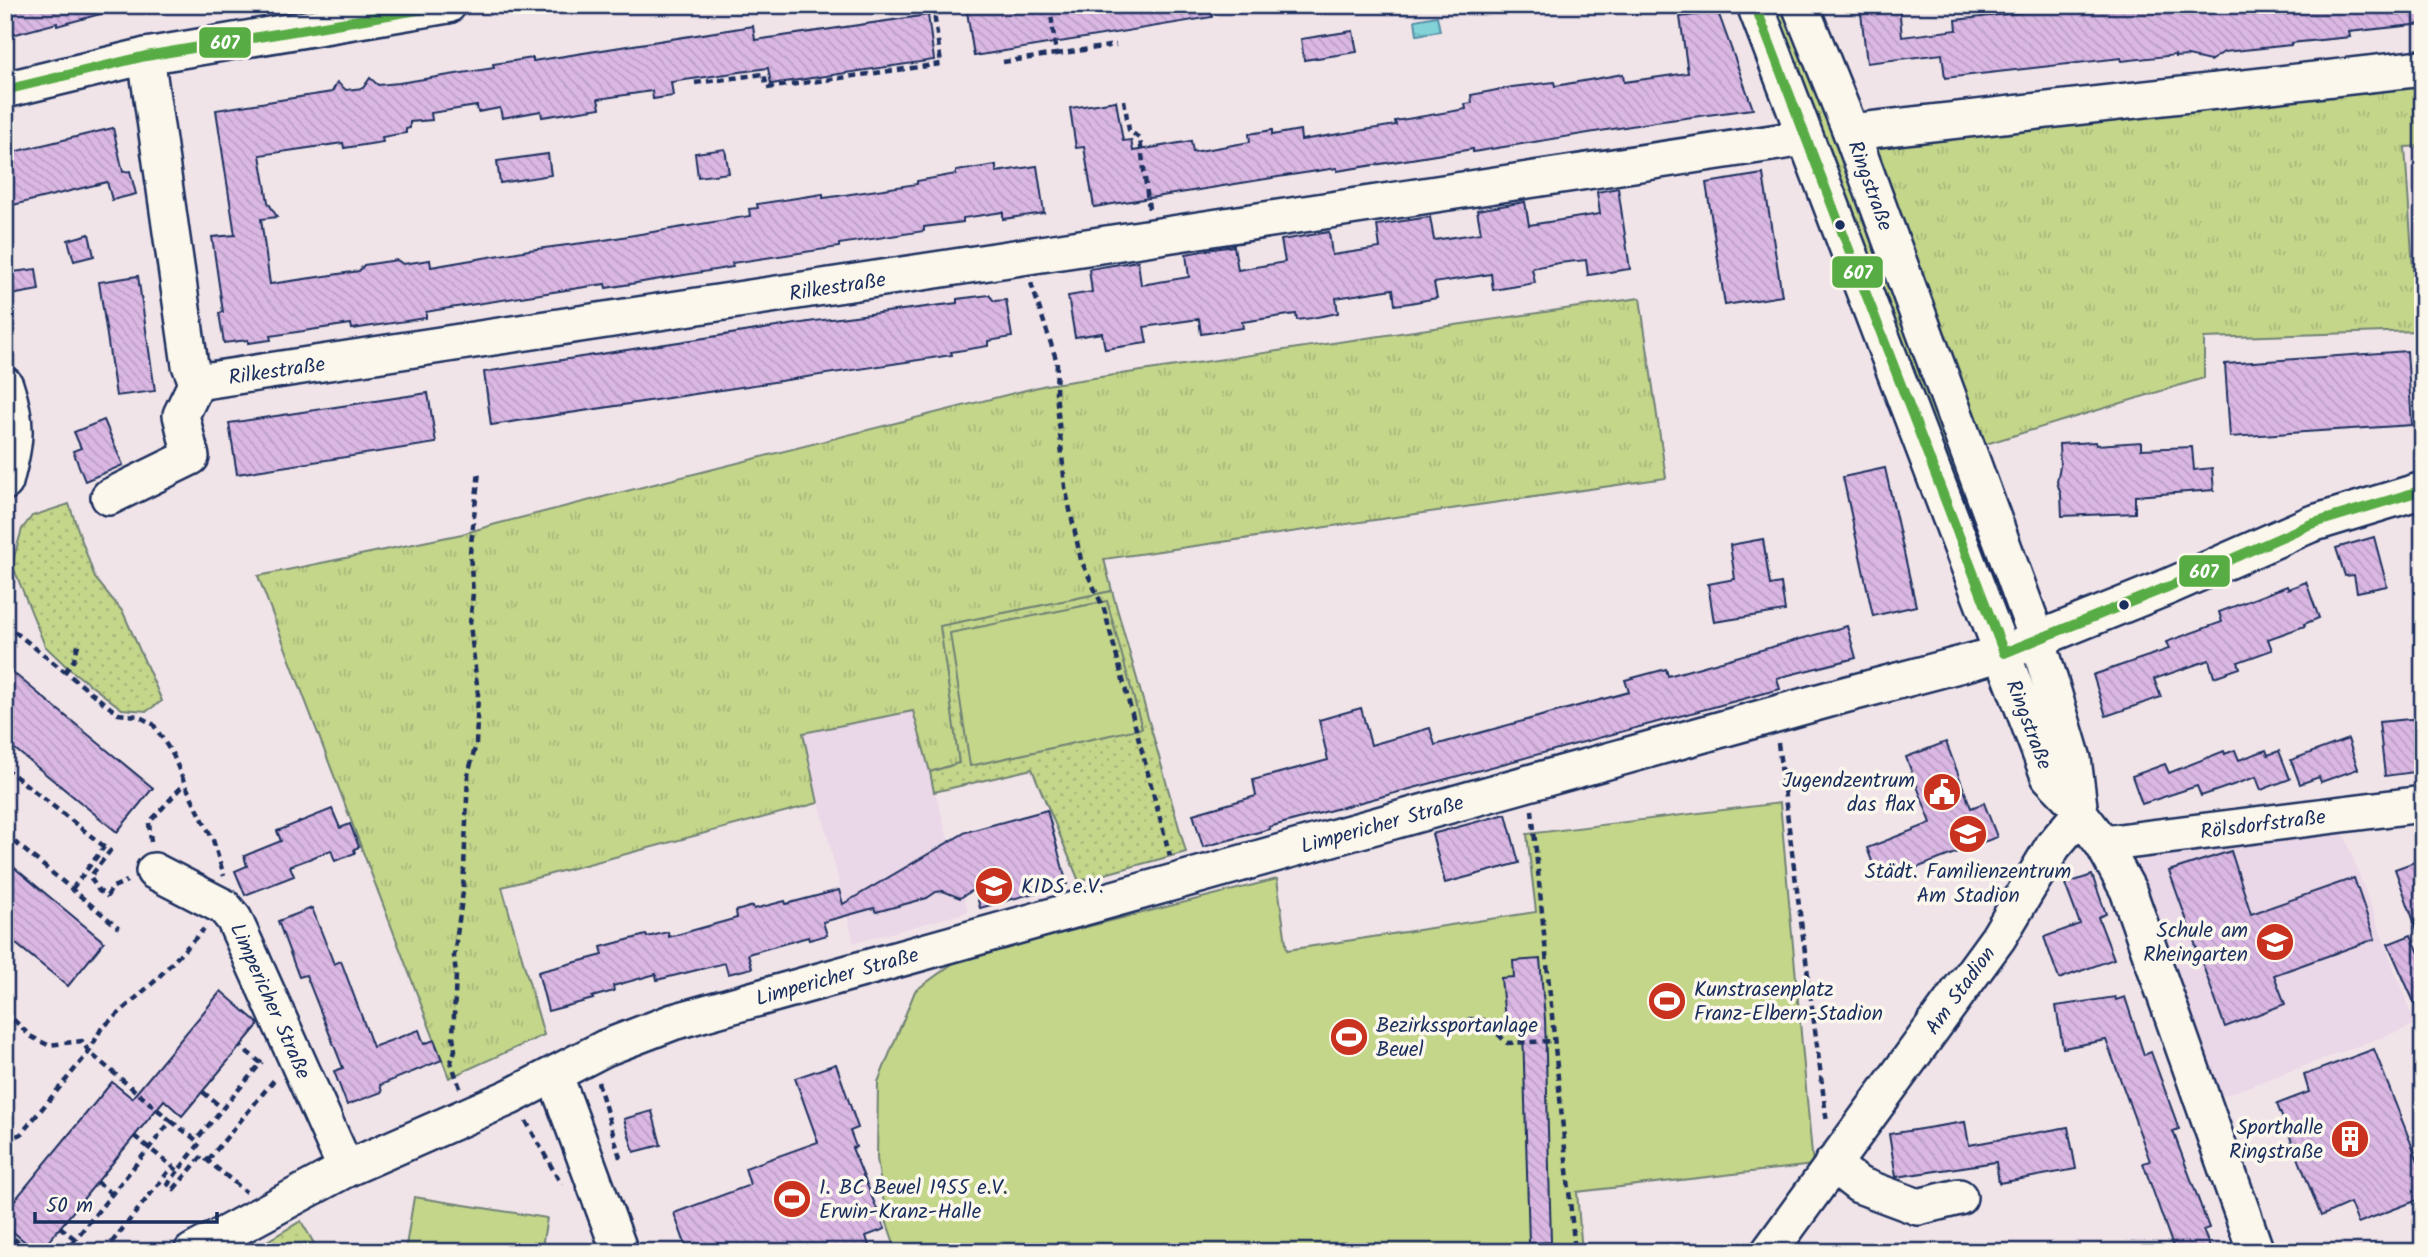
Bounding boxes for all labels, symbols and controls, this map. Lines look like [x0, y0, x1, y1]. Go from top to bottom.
line badge: 607 [198, 26, 252, 59]
text: 607 [210, 29, 241, 59]
street label: Ringstraße [1838, 136, 1901, 237]
unlabelled marker [1833, 218, 1847, 232]
line badge: 607 [1831, 255, 1884, 289]
text: 607 [1843, 259, 1874, 289]
street label: Rilkestraße [787, 264, 889, 312]
street label: Rilkestraße [226, 349, 328, 395]
line badge: 607 [2178, 554, 2231, 588]
text: 607 [2189, 558, 2220, 588]
unlabelled marker [2117, 598, 2131, 612]
street label: Ringstraße [1996, 675, 2060, 775]
place label: Jugendzentrum das flax [1782, 765, 1916, 822]
public building icon: Jugendzentrum das flax [1921, 771, 1963, 813]
street label: Limpericher Straße [1297, 787, 1468, 864]
street label: Rölsdorfstraße [2198, 801, 2328, 850]
school or university icon: Städt. Familienzentrum Am Stadion [1947, 813, 1989, 855]
place label: Städt. Familienzentrum Am Stadion [1865, 856, 2071, 913]
school or university icon: KIDS e.V. [973, 865, 1015, 907]
place label: KIDS e.V. [1021, 871, 1104, 904]
place label: Schule am Rheingarten [2143, 915, 2248, 972]
street label: Limpericher Straße [220, 918, 319, 1085]
school or university icon: Schule am Rheingarten [2254, 921, 2296, 963]
street label: Limpericher Straße [752, 939, 923, 1016]
street label: Am Stadion [1917, 940, 2005, 1043]
place label: Kunstrasenplatz Franz-Elbern-Stadion [1694, 974, 1883, 1031]
sports icon: Kunstrasenplatz Franz-Elbern-Stadion [1646, 980, 1688, 1022]
place label: Bezirkssportanlage Beuel [1376, 1010, 1538, 1067]
sports icon: Bezirkssportanlage Beuel [1328, 1016, 1370, 1058]
place label: Sporthalle Ringstraße [2229, 1112, 2324, 1169]
building icon: Sporthalle Ringstraße [2329, 1118, 2371, 1160]
place label: 1. BC Beuel 1955 e.V. Erwin-Kranz-Halle [819, 1172, 1008, 1229]
sports icon: 1. BC Beuel 1955 e.V. Erwin-Kranz-Halle [771, 1178, 813, 1220]
scale bar [35, 1180, 217, 1224]
text: 50 m [46, 1190, 93, 1223]

